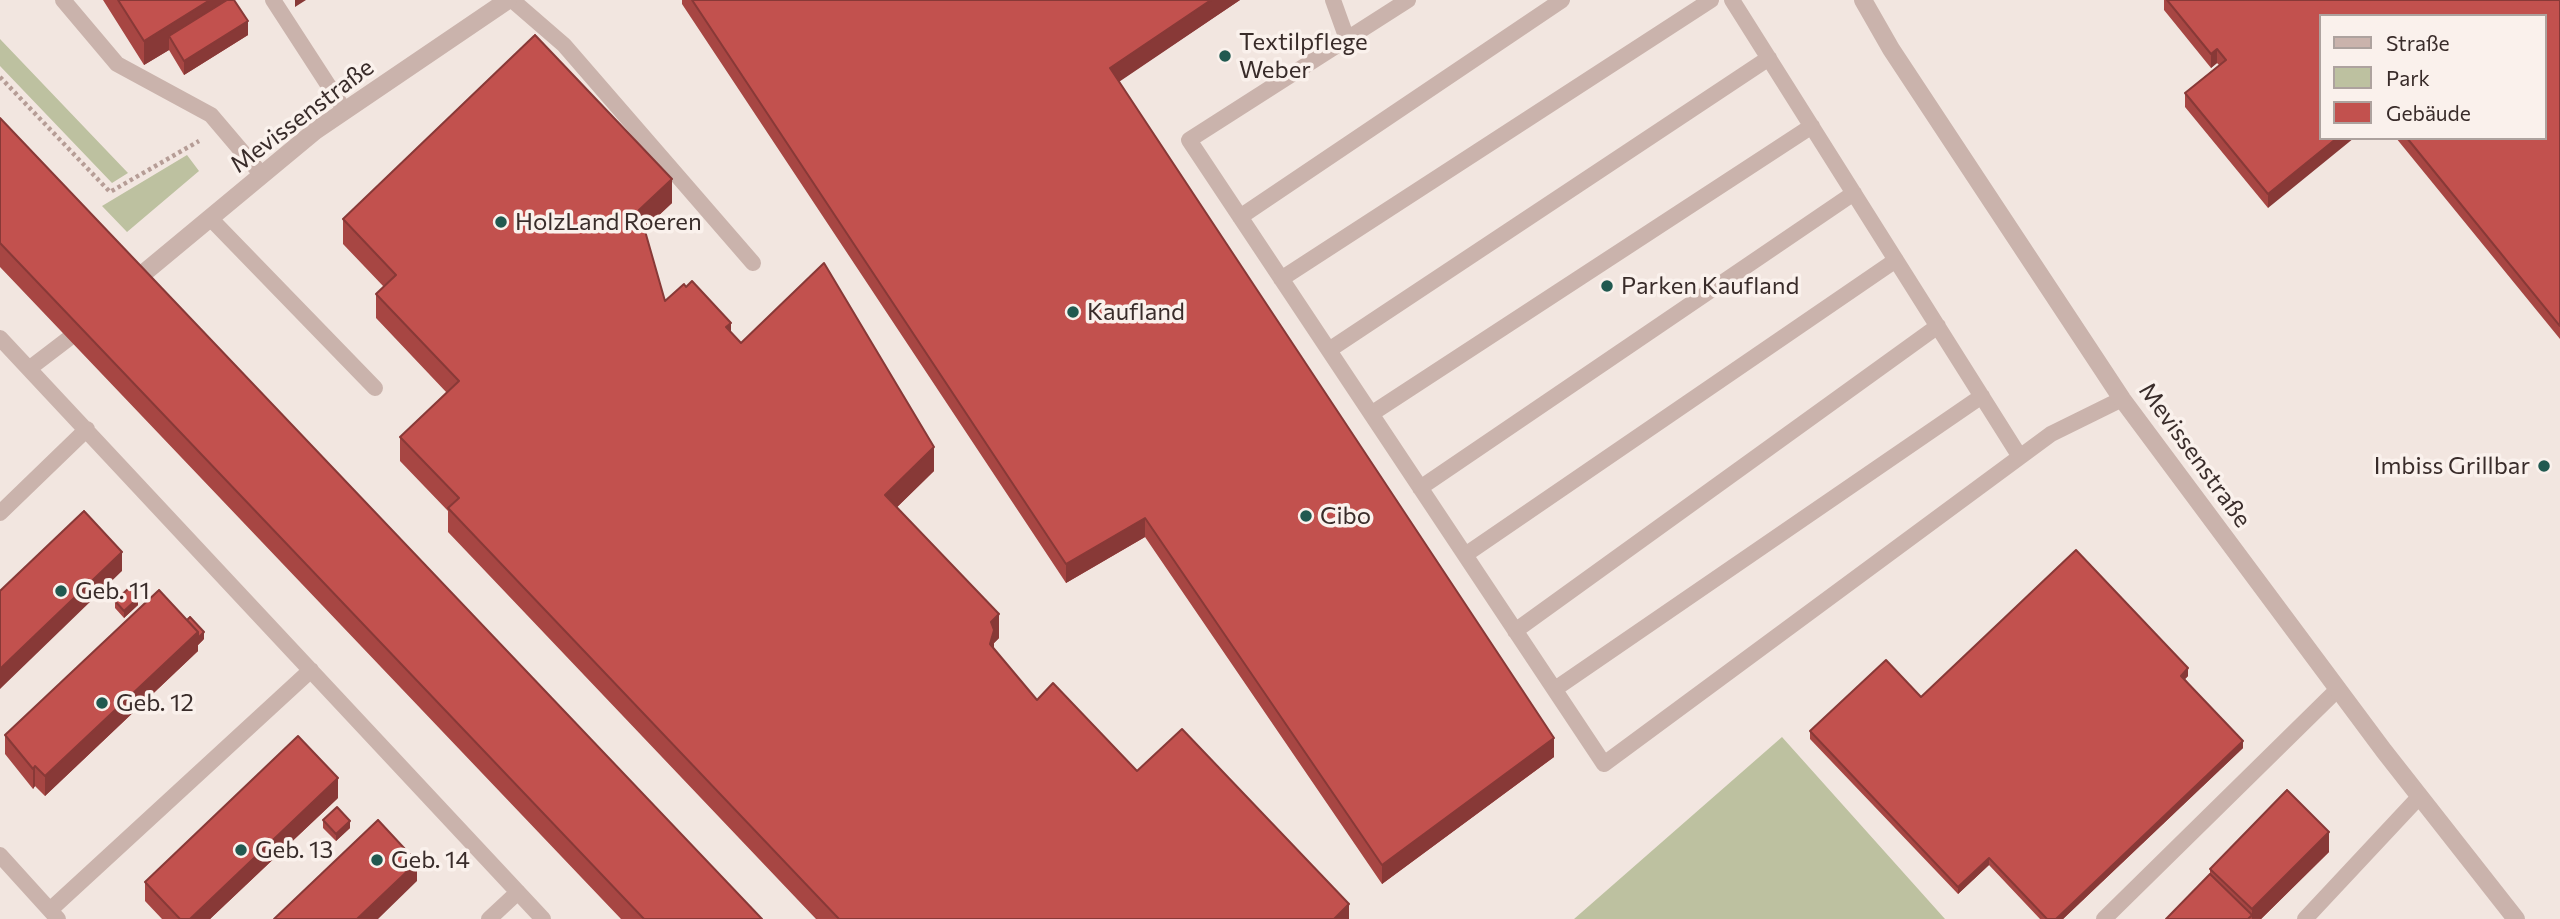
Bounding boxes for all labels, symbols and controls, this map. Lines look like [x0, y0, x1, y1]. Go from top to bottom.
legend [2318, 14, 2546, 140]
place label: Textilpflege Weber [1239, 28, 1368, 84]
text: Straße [2386, 30, 2450, 55]
marker: Textilpflege Weber [1217, 48, 1233, 64]
street label: Mevissenstraße [225, 53, 379, 179]
text: Park [2386, 65, 2430, 90]
text: Gebäude [2386, 100, 2471, 125]
place label: HolzLand Roeren [515, 208, 702, 236]
marker: HolzLand Roeren [493, 214, 509, 230]
place label: Parken Kaufland [1621, 272, 1799, 300]
marker: Parken Kaufland [1599, 278, 1615, 294]
place label: Kaufland [1087, 298, 1185, 326]
marker: Kaufland [1065, 304, 1081, 320]
street label: Mevissenstraße [2133, 377, 2257, 533]
place label: Imbiss Grillbar [2374, 452, 2530, 480]
marker: Imbiss Grillbar [2536, 458, 2552, 474]
place label: Cibo [1320, 502, 1371, 530]
marker: Cibo [1298, 508, 1314, 524]
place label: Geb. 11 [75, 577, 150, 605]
marker: Geb. 11 [53, 583, 69, 599]
place label: Geb. 12 [116, 689, 194, 717]
marker: Geb. 12 [94, 695, 110, 711]
place label: Geb. 13 [255, 836, 333, 864]
marker: Geb. 13 [233, 842, 249, 858]
place label: Geb. 14 [391, 846, 470, 874]
marker: Geb. 14 [369, 852, 385, 868]

